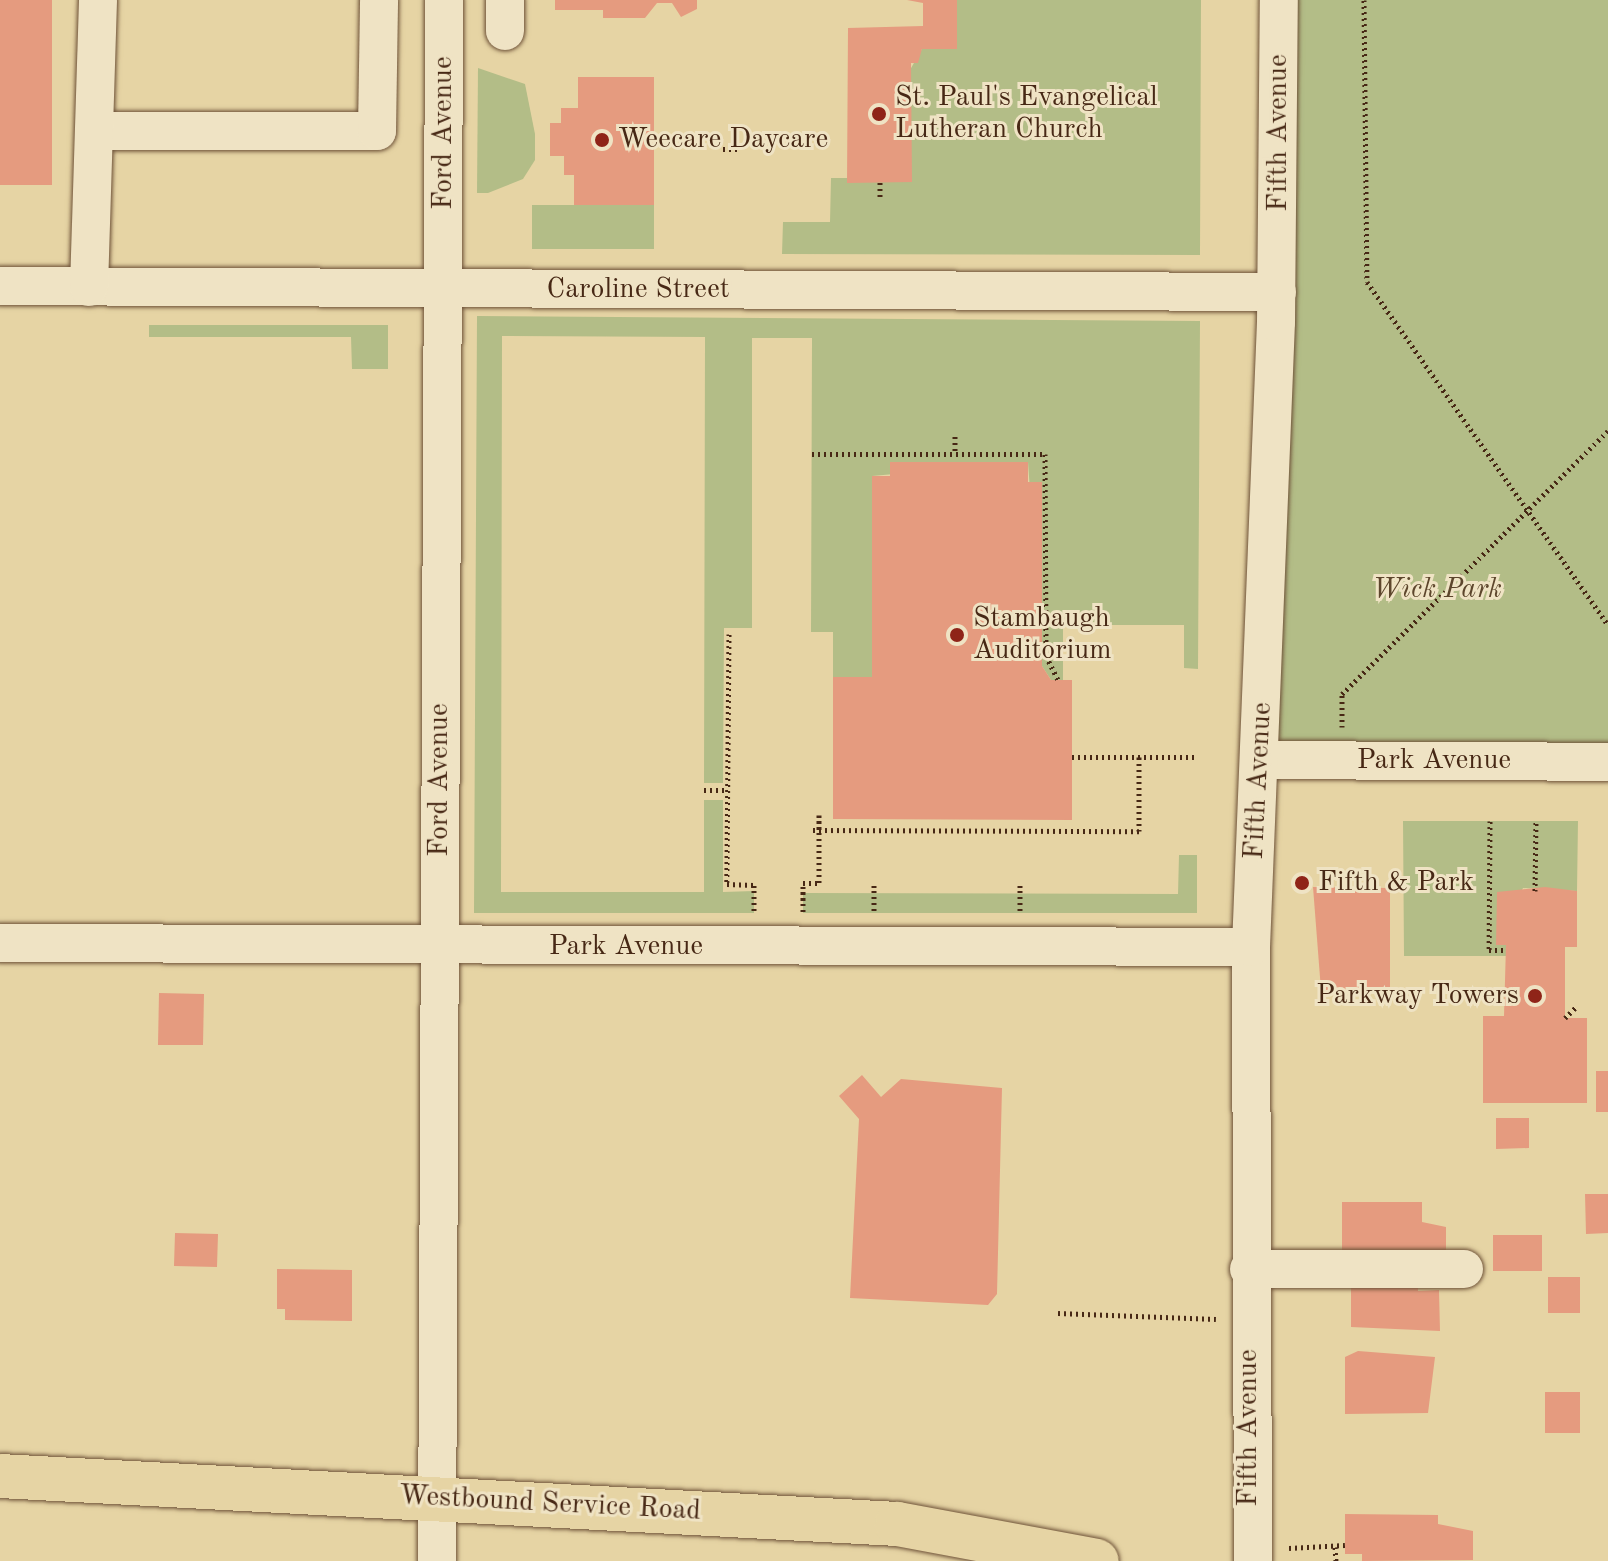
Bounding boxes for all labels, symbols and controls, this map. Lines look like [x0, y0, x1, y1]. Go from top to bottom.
street label: Fifth Avenue [1262, 54, 1296, 212]
street label: Ford Avenue [427, 56, 461, 210]
place label: St. Paul's Evangelical Lutheran Church [895, 81, 1158, 147]
marker: St. Paul's Evangelical Lutheran Church [870, 105, 888, 123]
place label: Weecare Daycare [618, 123, 828, 157]
marker: Weecare Daycare [593, 131, 611, 149]
street label: Caroline Street [546, 273, 730, 307]
park label: Wick Park [1372, 573, 1502, 607]
place label: Stambaugh Auditorium [973, 602, 1111, 668]
marker: Stambaugh Auditorium [948, 626, 966, 644]
street label: Fifth Avenue [1238, 701, 1280, 861]
street label: Ford Avenue [423, 703, 457, 857]
street label: Park Avenue [1357, 744, 1511, 778]
place label: Fifth & Park [1318, 866, 1474, 900]
marker: Fifth & Park [1293, 874, 1311, 892]
street label: Park Avenue [549, 930, 703, 964]
place label: Parkway Towers [1316, 979, 1519, 1013]
marker: Parkway Towers [1526, 987, 1544, 1005]
street label: Fifth Avenue [1232, 1349, 1266, 1507]
street label: Westbound Service Road [398, 1479, 702, 1529]

